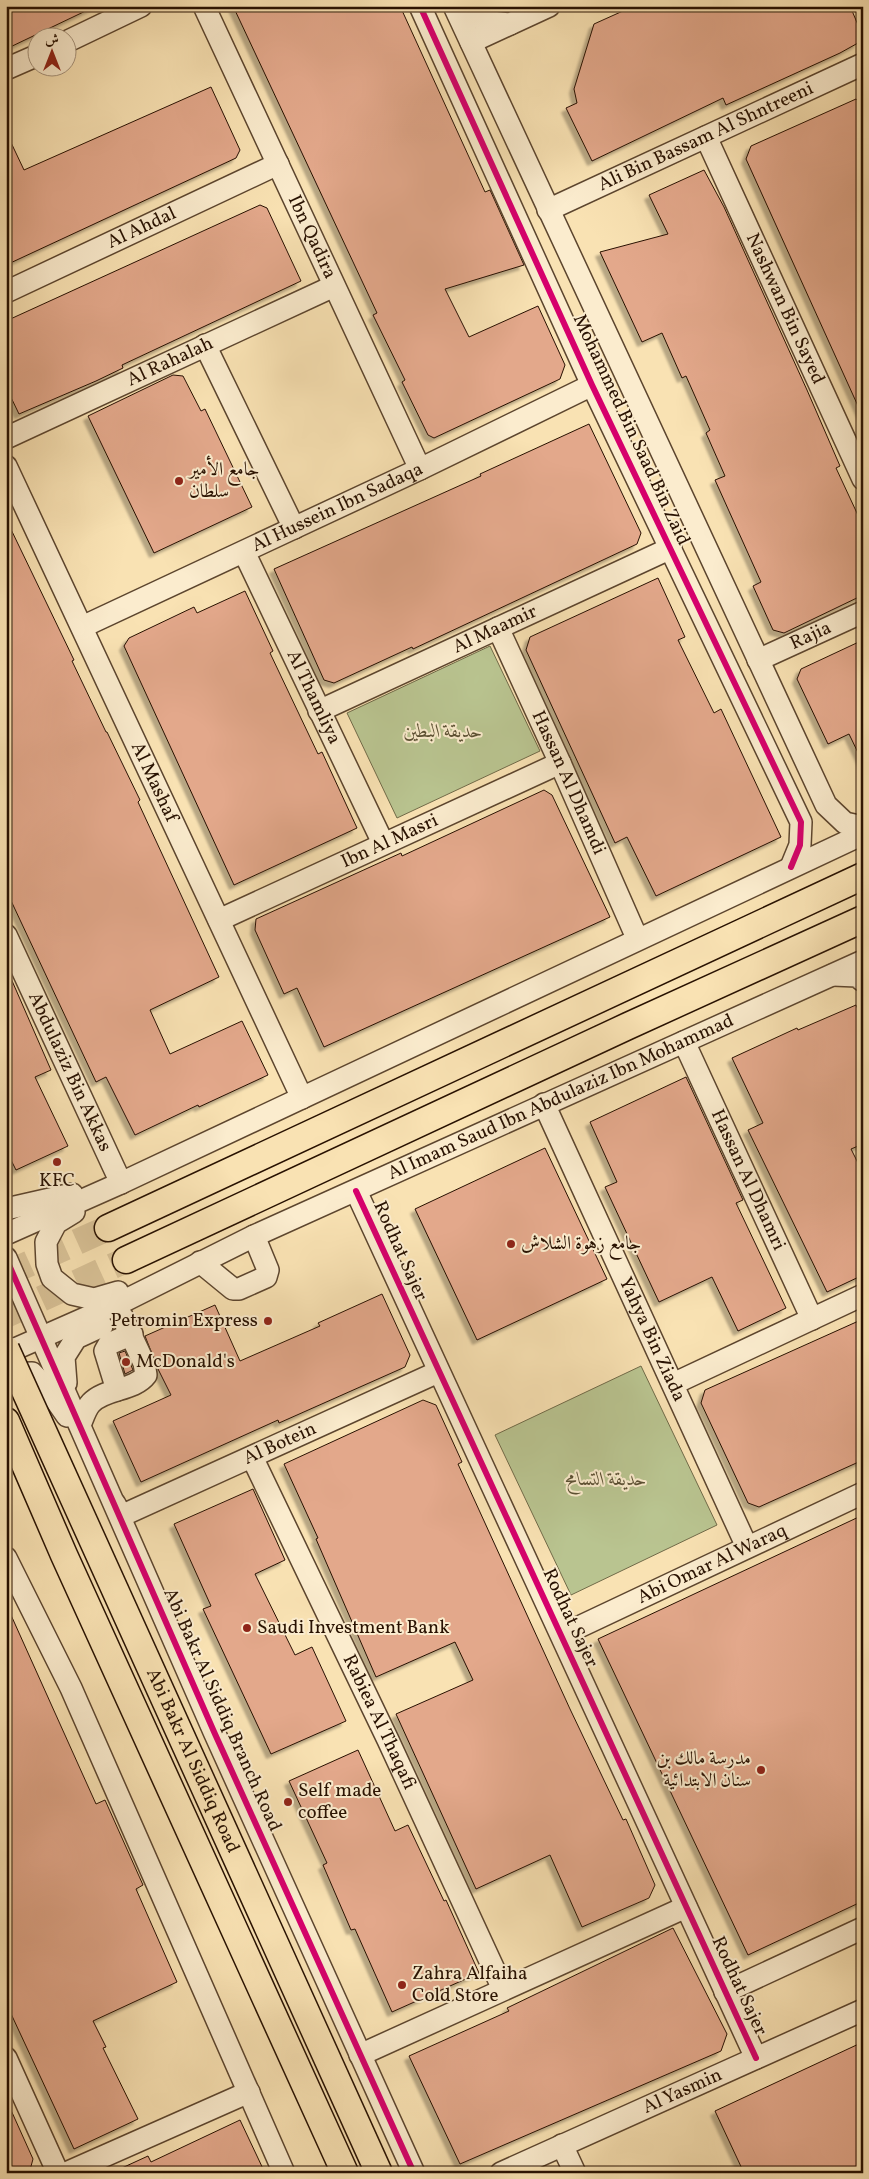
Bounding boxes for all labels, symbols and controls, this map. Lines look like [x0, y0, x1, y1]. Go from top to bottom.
north arrow [28, 28, 78, 78]
text: ش [45, 31, 59, 50]
street label: Ali Bin Bassam Al Shntreeni [594, 76, 818, 198]
street label: Ibn Qadira [281, 191, 343, 283]
street label: Al Ahdal [103, 201, 181, 256]
street label: Nashwan Bin Sayed [739, 229, 831, 389]
street label: Mohammed Bin Saad Bin Zaid [566, 310, 696, 550]
street label: Al Rahalah [123, 331, 218, 393]
place label: جامع الأمير سلطان [187, 455, 260, 505]
street label: Al Hussein Ibn Sadaqa [248, 456, 427, 559]
marker: جامع الأمير سلطان [173, 475, 185, 487]
street label: Al Maamir [449, 599, 541, 660]
street label: Rajia [786, 615, 836, 657]
street label: Al Thamliya [280, 646, 347, 749]
street label: Hassan Al Dhamdi [525, 706, 612, 859]
park label: حديقة البطين [404, 719, 482, 745]
street label: Al Mashaf [124, 738, 185, 828]
street label: Ibn Al Masri [337, 808, 443, 875]
street label: Abdulaziz Bin Akkas [21, 988, 118, 1156]
street label: Al Imam Saud Ibn Abdulaziz Ibn Mohammad [384, 1008, 738, 1187]
street label: Hassan Al Dhamri [704, 1105, 792, 1255]
marker: KFC [51, 1156, 63, 1168]
place label: KFC [39, 1168, 75, 1194]
street label: Rodhat Sajer [366, 1197, 434, 1305]
place label: جامع زهوة الشلاش [521, 1231, 641, 1260]
marker: جامع زهوة الشلاش [505, 1238, 517, 1250]
street label: Yahya Bin Ziada [612, 1273, 692, 1406]
place label: Petromin Express [110, 1308, 258, 1334]
marker: Petromin Express [262, 1315, 274, 1327]
place label: McDonald's [136, 1349, 235, 1375]
marker: McDonald's [120, 1356, 132, 1368]
street label: Al Botein [239, 1416, 321, 1472]
park label: حديقة التسامح [565, 1467, 647, 1495]
street label: Abi Omar Al Waraq [633, 1517, 792, 1611]
street label: Rodhat Sajer [536, 1564, 604, 1672]
street label: Abi Bakr Al Siddiq Branch Road [156, 1584, 288, 1836]
place label: Saudi Investment Bank [257, 1615, 450, 1641]
marker: Saudi Investment Bank [241, 1622, 253, 1634]
street label: Rabiea Al Thaqafi [336, 1650, 422, 1794]
street label: Abi Bakr Al Siddiq Road [139, 1664, 246, 1857]
place label: مدرسة مالك بن سنان الابتدائية [656, 1746, 751, 1794]
marker: مدرسة مالك بن سنان الابتدائية [755, 1764, 767, 1776]
place label: Self made coffee [298, 1778, 381, 1826]
marker: Self made coffee [282, 1796, 294, 1808]
street label: Rodhat Sajer [705, 1932, 773, 2040]
place label: Zahra Alfaiha Cold Store [412, 1961, 528, 2009]
marker: Zahra Alfaiha Cold Store [396, 1979, 408, 1991]
street label: Al Yasmin [639, 2062, 726, 2121]

